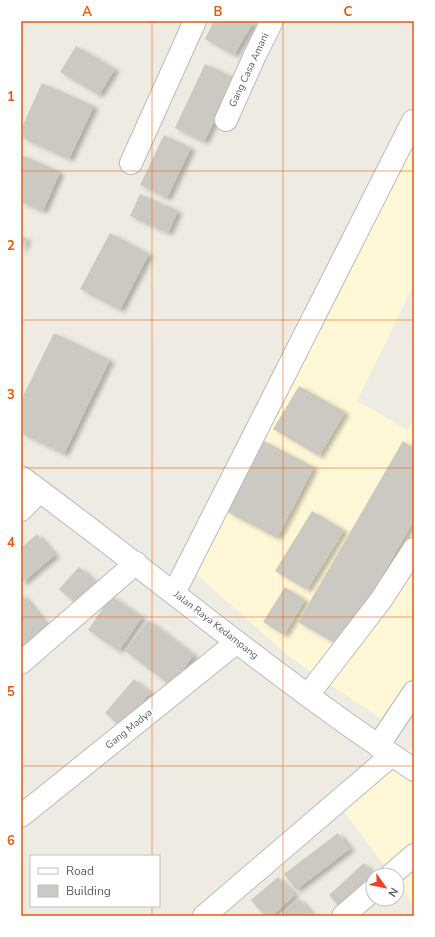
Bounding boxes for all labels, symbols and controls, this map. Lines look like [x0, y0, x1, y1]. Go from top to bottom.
text: A [82, 3, 92, 21]
text: B [214, 3, 223, 21]
text: C [344, 3, 353, 21]
street label: Gang Casa Amani [226, 31, 272, 109]
text: 1 [7, 88, 15, 106]
text: 2 [7, 237, 15, 255]
text: 3 [7, 386, 15, 404]
text: 4 [7, 534, 15, 552]
street label: Jalan Raya Kedampang [170, 587, 261, 663]
text: 5 [7, 683, 15, 701]
street label: Gang Madya [103, 706, 155, 752]
text: 6 [7, 832, 15, 850]
legend [30, 855, 160, 907]
text: Road [66, 863, 94, 879]
north arrow [365, 867, 405, 907]
text: Building [66, 883, 111, 899]
text: N [384, 885, 401, 900]

